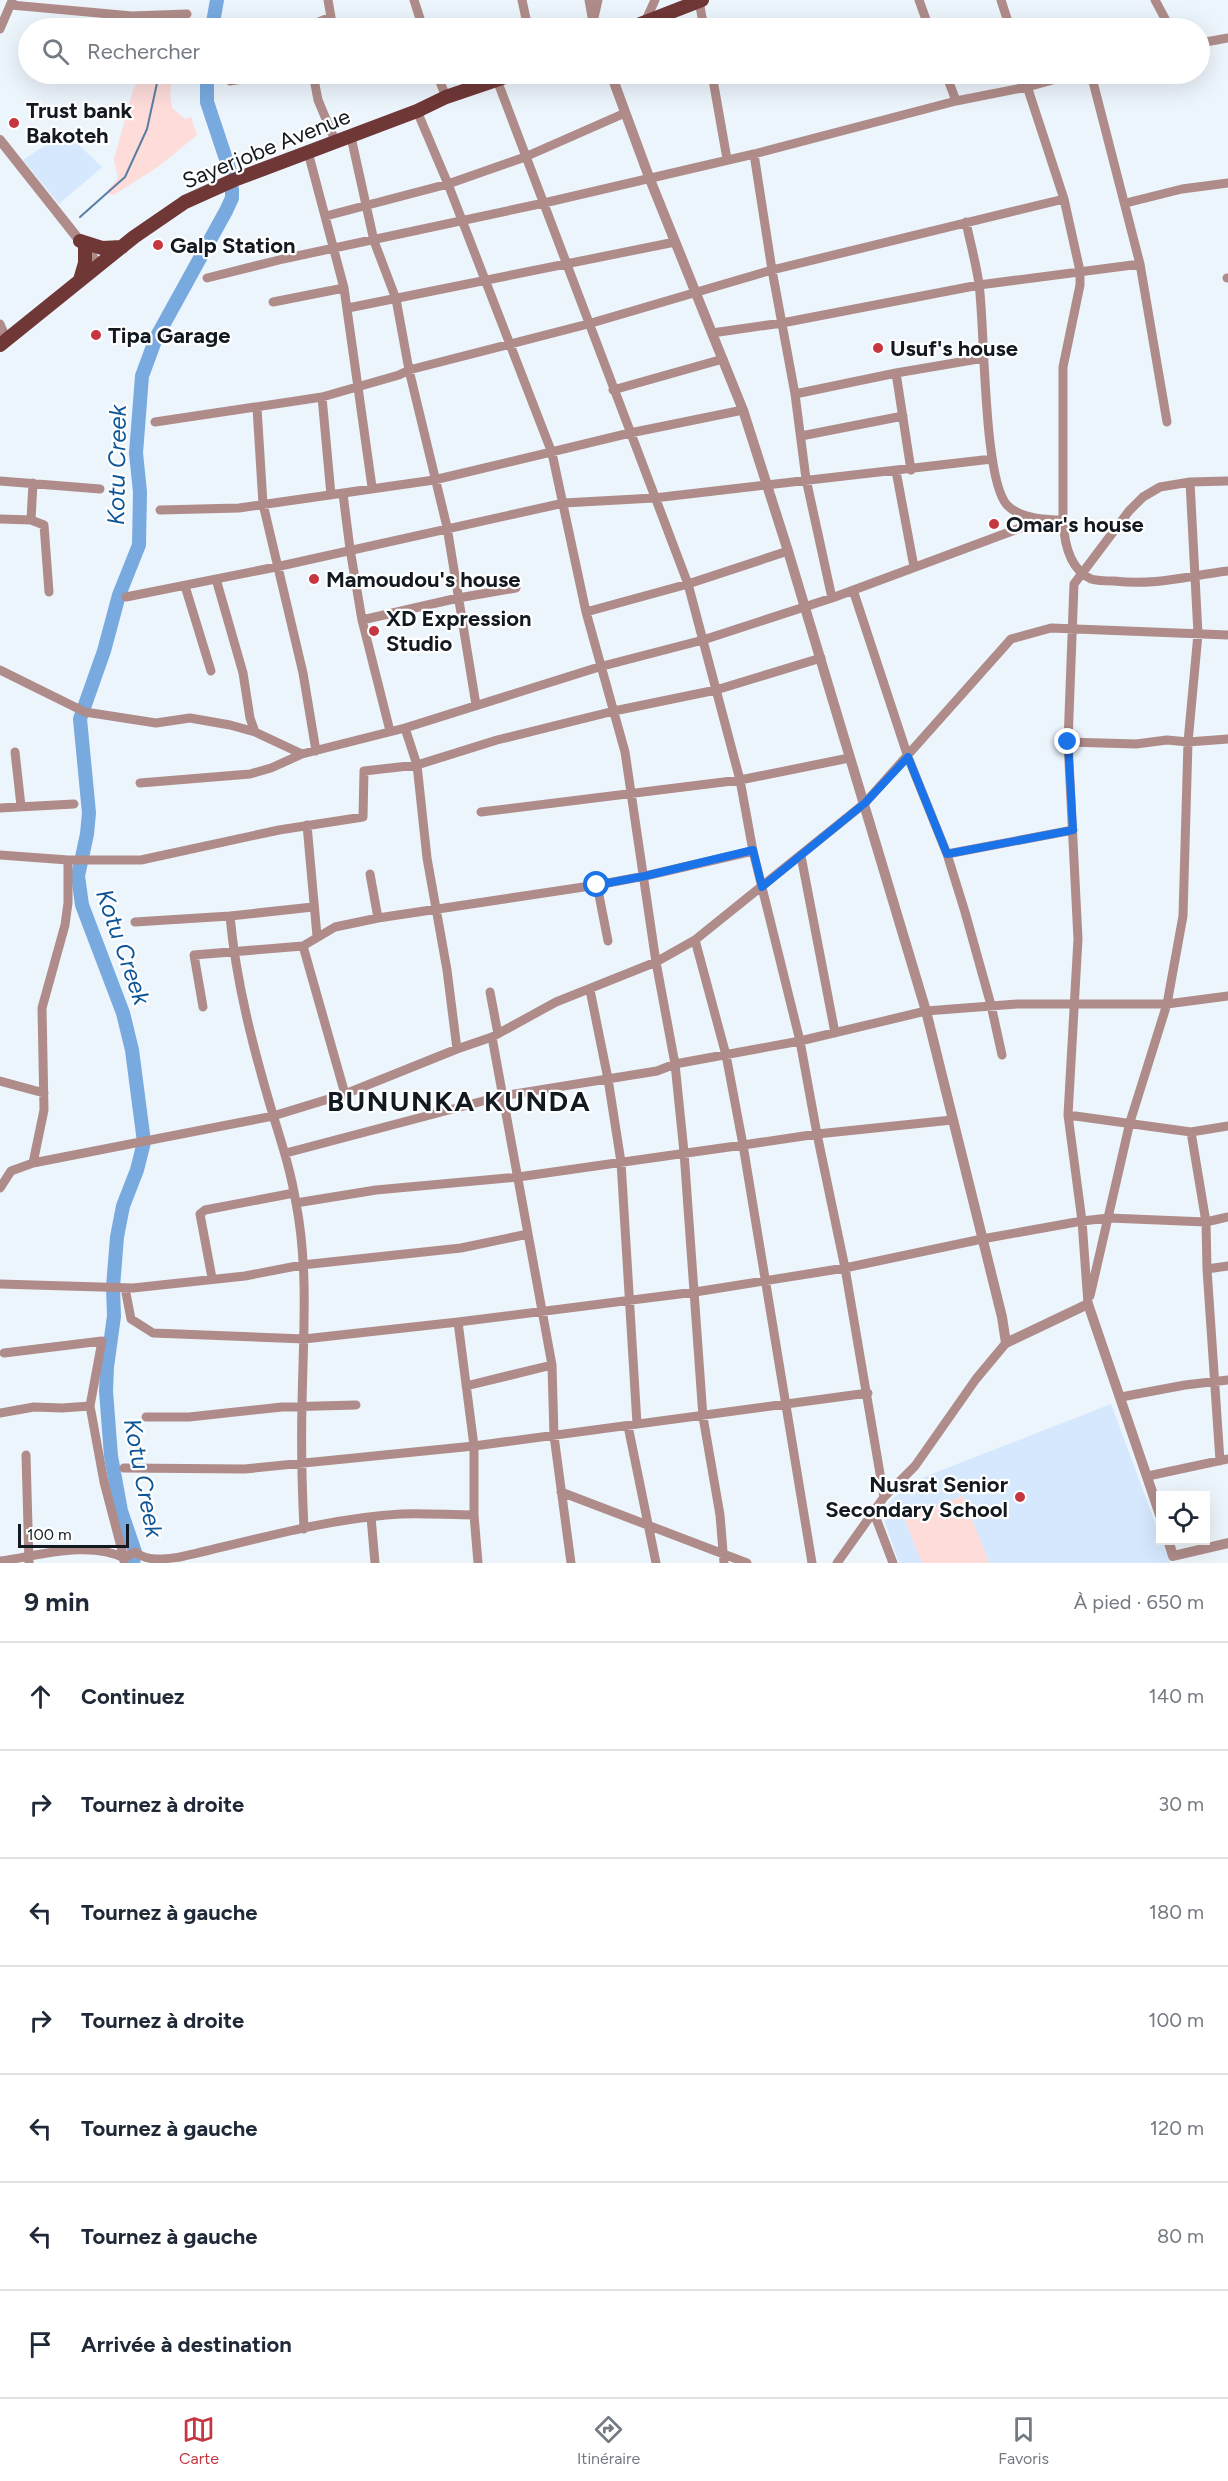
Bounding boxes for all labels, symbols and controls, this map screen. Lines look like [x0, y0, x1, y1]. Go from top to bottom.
search box [18, 18, 1210, 84]
icon: search [39, 35, 72, 68]
text: Rechercher [87, 38, 200, 65]
place label: Trust bank Bakoteh [26, 97, 133, 149]
street label: Sayerjobe Avenue [178, 102, 354, 194]
marker: Trust bank Bakoteh [7, 116, 21, 130]
place label: Galp Station [170, 232, 296, 259]
marker: Galp Station [151, 238, 165, 252]
place label: Tipa Garage [108, 322, 230, 349]
marker: Tipa Garage [89, 328, 103, 342]
place label: Usuf's house [890, 335, 1018, 362]
marker: Usuf's house [871, 341, 885, 355]
water label: Kotu Creek [101, 403, 132, 525]
place label: Omar's house [1006, 511, 1144, 538]
marker: Omar's house [987, 517, 1001, 531]
place label: Mamoudou's house [326, 566, 521, 593]
marker: Mamoudou's house [307, 572, 321, 586]
place label: XD Expression Studio [386, 605, 532, 657]
marker: XD Expression Studio [367, 624, 381, 638]
route end [1054, 728, 1080, 754]
route start [583, 871, 609, 897]
water label: Kotu Creek [90, 885, 157, 1010]
district label: BUNUNKA KUNDA [327, 1084, 591, 1118]
water label: Kotu Creek [118, 1416, 169, 1541]
place label: Nusrat Senior Secondary School [825, 1471, 1009, 1523]
marker: Nusrat Senior Secondary School [1013, 1490, 1027, 1504]
map controls [1156, 1491, 1210, 1545]
button: locate [1156, 1491, 1210, 1545]
scale bar [18, 1521, 129, 1548]
text: 100 m [27, 1525, 72, 1544]
text: 9 min [24, 1586, 90, 1618]
text: À pied · 650 m [1074, 1590, 1204, 1614]
icon: ahead [24, 1680, 57, 1713]
text: Continuez [81, 1683, 185, 1710]
text: 140 m [1149, 1684, 1204, 1708]
icon: right [24, 1788, 57, 1821]
text: Tournez à droite [81, 1791, 244, 1818]
text: 30 m [1158, 1792, 1204, 1816]
icon: left [24, 1896, 57, 1929]
text: Tournez à gauche [81, 1899, 257, 1926]
text: 180 m [1149, 1900, 1204, 1924]
icon: right [24, 2004, 57, 2037]
text: Tournez à droite [81, 2007, 244, 2034]
text: 100 m [1148, 2008, 1204, 2032]
icon: left [24, 2112, 57, 2145]
text: Tournez à gauche [81, 2115, 257, 2142]
text: 120 m [1150, 2116, 1204, 2140]
icon: left [24, 2220, 57, 2253]
text: Tournez à gauche [81, 2223, 257, 2250]
text: 80 m [1157, 2224, 1204, 2248]
icon: arrive [24, 2328, 57, 2361]
text: Arrivée à destination [81, 2331, 292, 2358]
tab: Carte [179, 2413, 219, 2468]
tab: Itinéraire [577, 2413, 640, 2468]
tab: Favoris [998, 2413, 1049, 2468]

